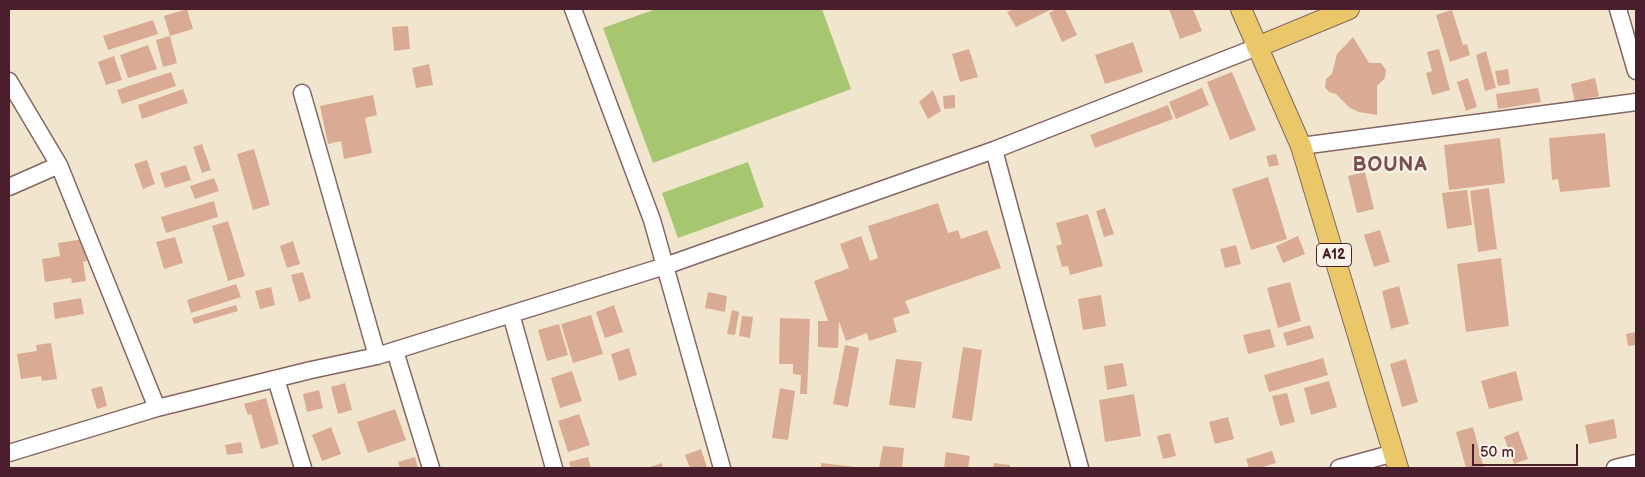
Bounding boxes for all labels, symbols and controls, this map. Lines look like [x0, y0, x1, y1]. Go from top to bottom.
district label: BOUNA [1352, 154, 1428, 178]
road number: A12 [1316, 244, 1352, 266]
scale bar [1475, 434, 1581, 466]
text: 50 m [1480, 443, 1514, 462]

